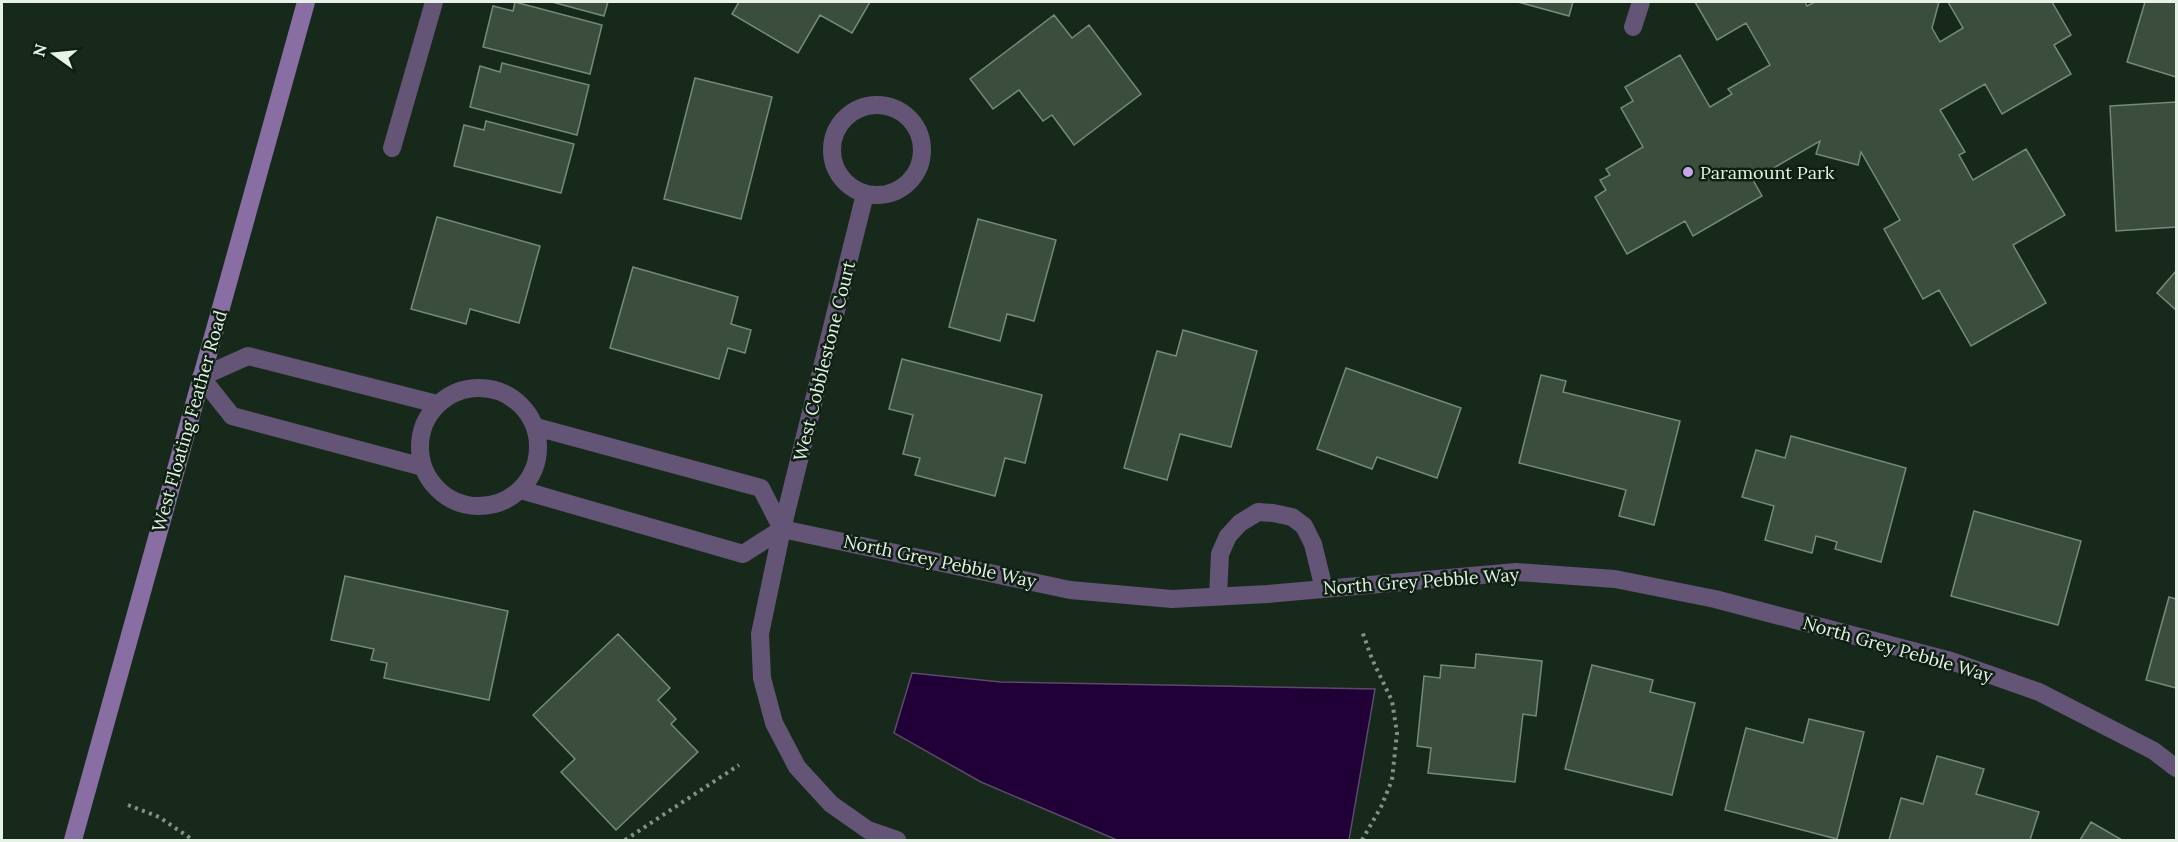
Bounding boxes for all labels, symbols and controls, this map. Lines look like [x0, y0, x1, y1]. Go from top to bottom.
north arrow [24, 24, 84, 84]
text: N [28, 42, 51, 59]
place label: Paramount Park [1700, 161, 1835, 184]
marker: Paramount Park [1681, 165, 1695, 179]
street label: West Cobblestone Court [788, 258, 860, 464]
street label: West Floating Feather Road [146, 307, 232, 534]
street label: North Grey Pebble Way [842, 529, 1039, 593]
street label: North Grey Pebble Way [1322, 563, 1520, 599]
street label: North Grey Pebble Way [1800, 611, 1996, 687]

